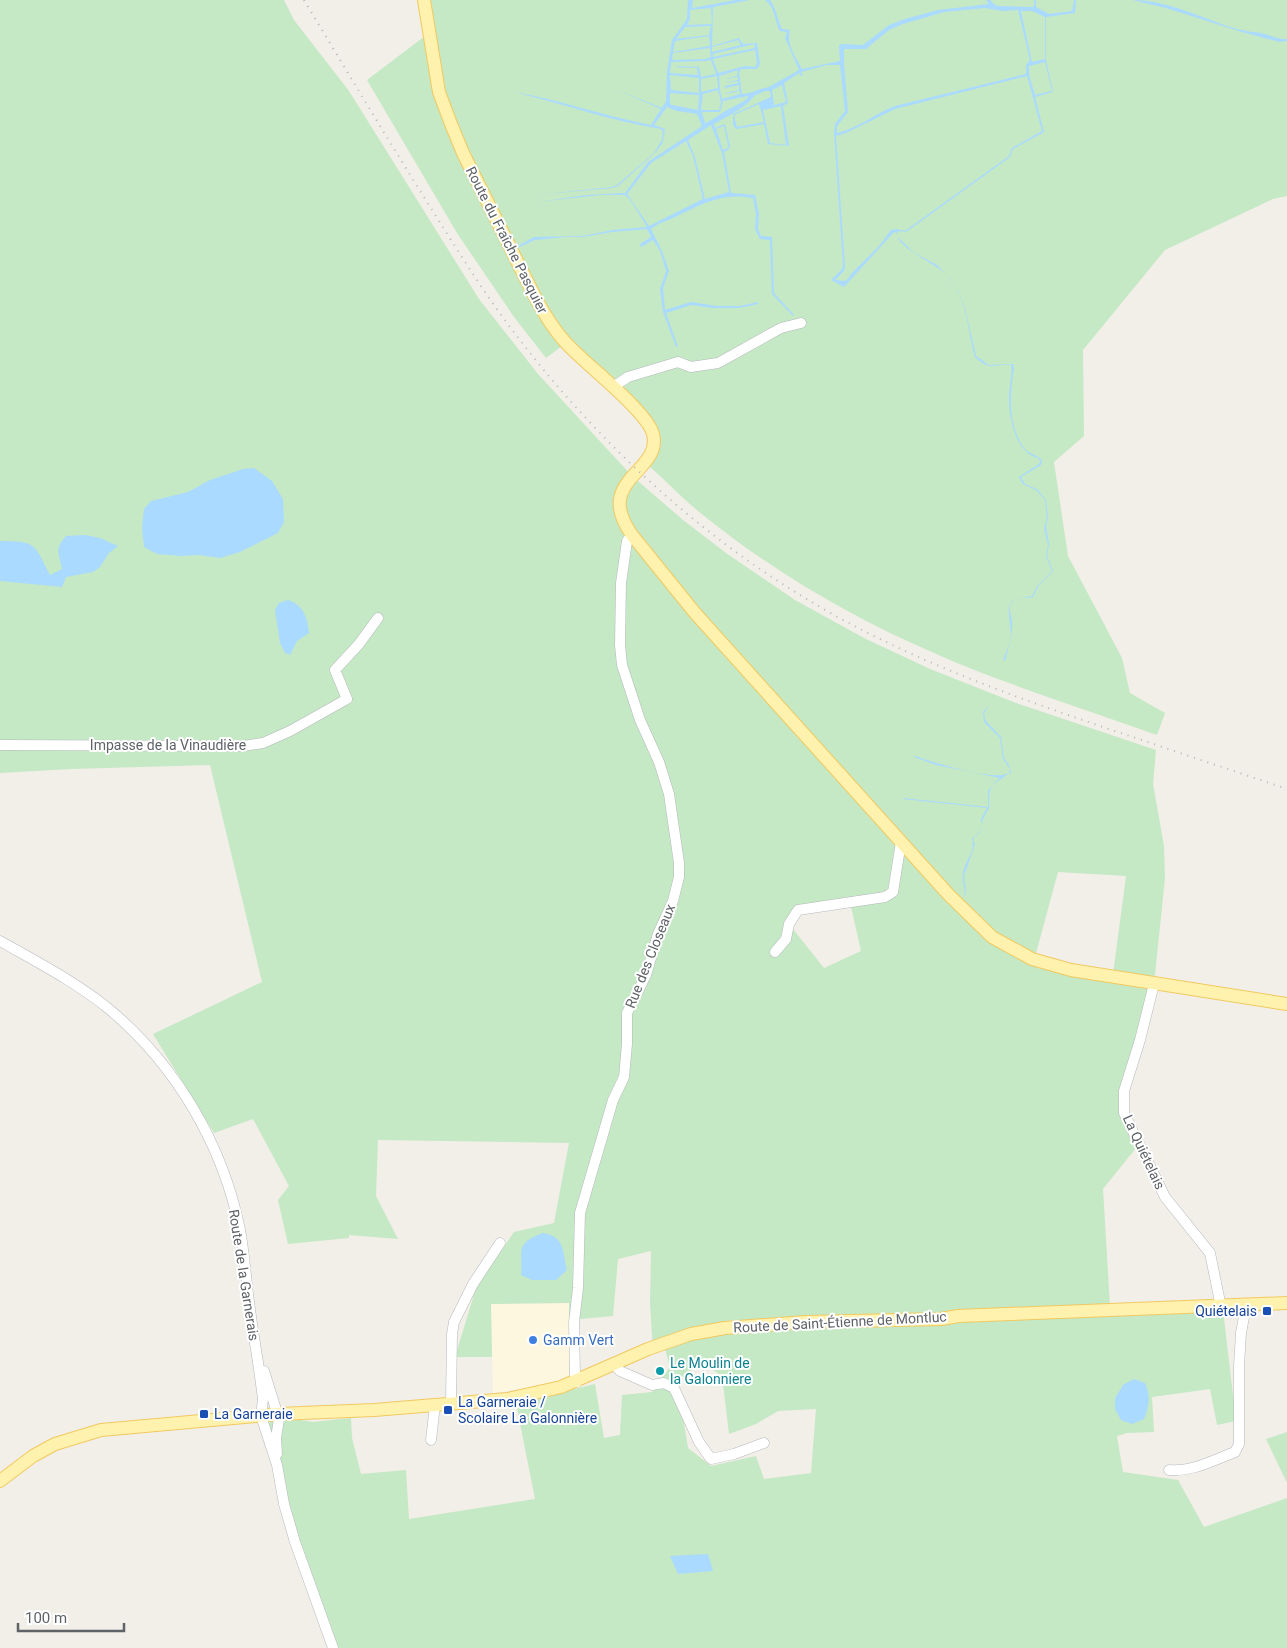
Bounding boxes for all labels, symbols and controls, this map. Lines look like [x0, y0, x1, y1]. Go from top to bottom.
street label: Route du Fraîche Pasquier [463, 164, 551, 316]
street label: Impasse de la Vinaudière [90, 737, 246, 753]
street label: Rue des Closeaux [622, 902, 678, 1010]
street label: La Quiételais [1120, 1112, 1168, 1192]
street label: Route de la Garnerais [226, 1208, 262, 1342]
place label: Quiételais [1195, 1303, 1257, 1319]
marker: Quiételais [1261, 1305, 1273, 1317]
street label: Route de Saint-Étienne de Montluc [733, 1307, 947, 1336]
place label: Gamm Vert [543, 1332, 614, 1348]
marker: Gamm Vert [527, 1334, 539, 1346]
place label: Le Moulin de la Galonniere [670, 1355, 751, 1387]
marker: Le Moulin de la Galonniere [654, 1365, 666, 1377]
place label: La Garneraie / Scolaire La Galonnière [458, 1394, 597, 1426]
marker: La Garneraie / Scolaire La Galonnière [442, 1404, 454, 1416]
place label: La Garneraie [214, 1406, 293, 1422]
marker: La Garneraie [198, 1408, 210, 1420]
scale bar [18, 1600, 124, 1632]
text: 100 m [25, 1609, 67, 1627]

